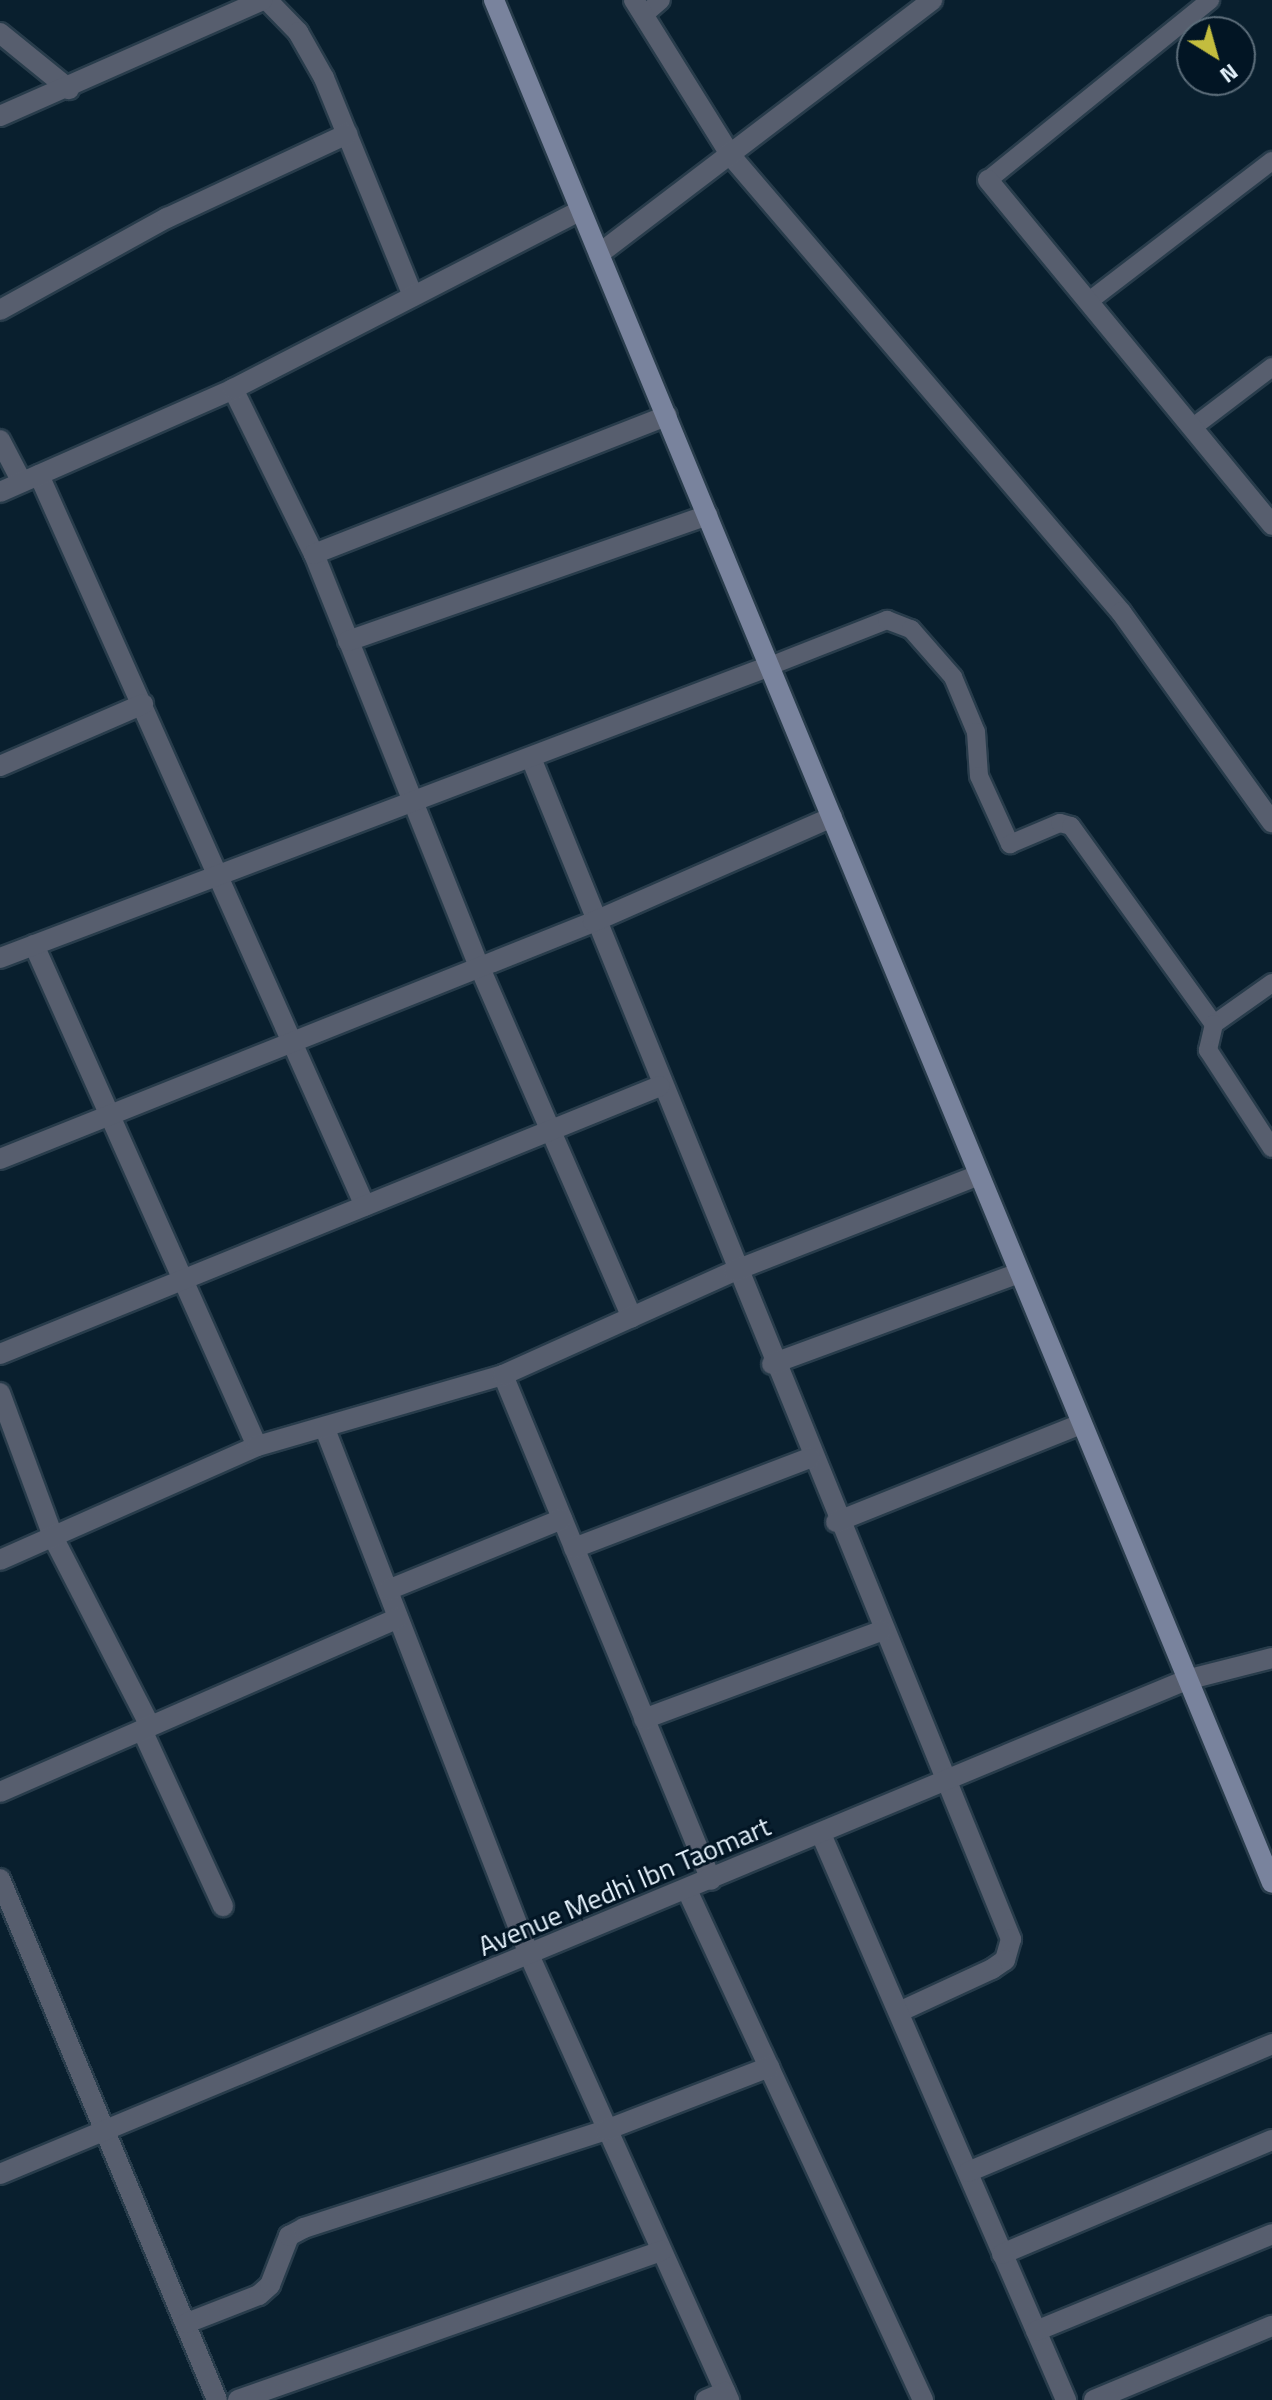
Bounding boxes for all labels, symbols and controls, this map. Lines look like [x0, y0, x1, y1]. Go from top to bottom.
north arrow [1176, 16, 1256, 96]
text: N [1213, 55, 1246, 92]
street label: Avenue Medhi Ibn Taomart [473, 1809, 775, 1963]

